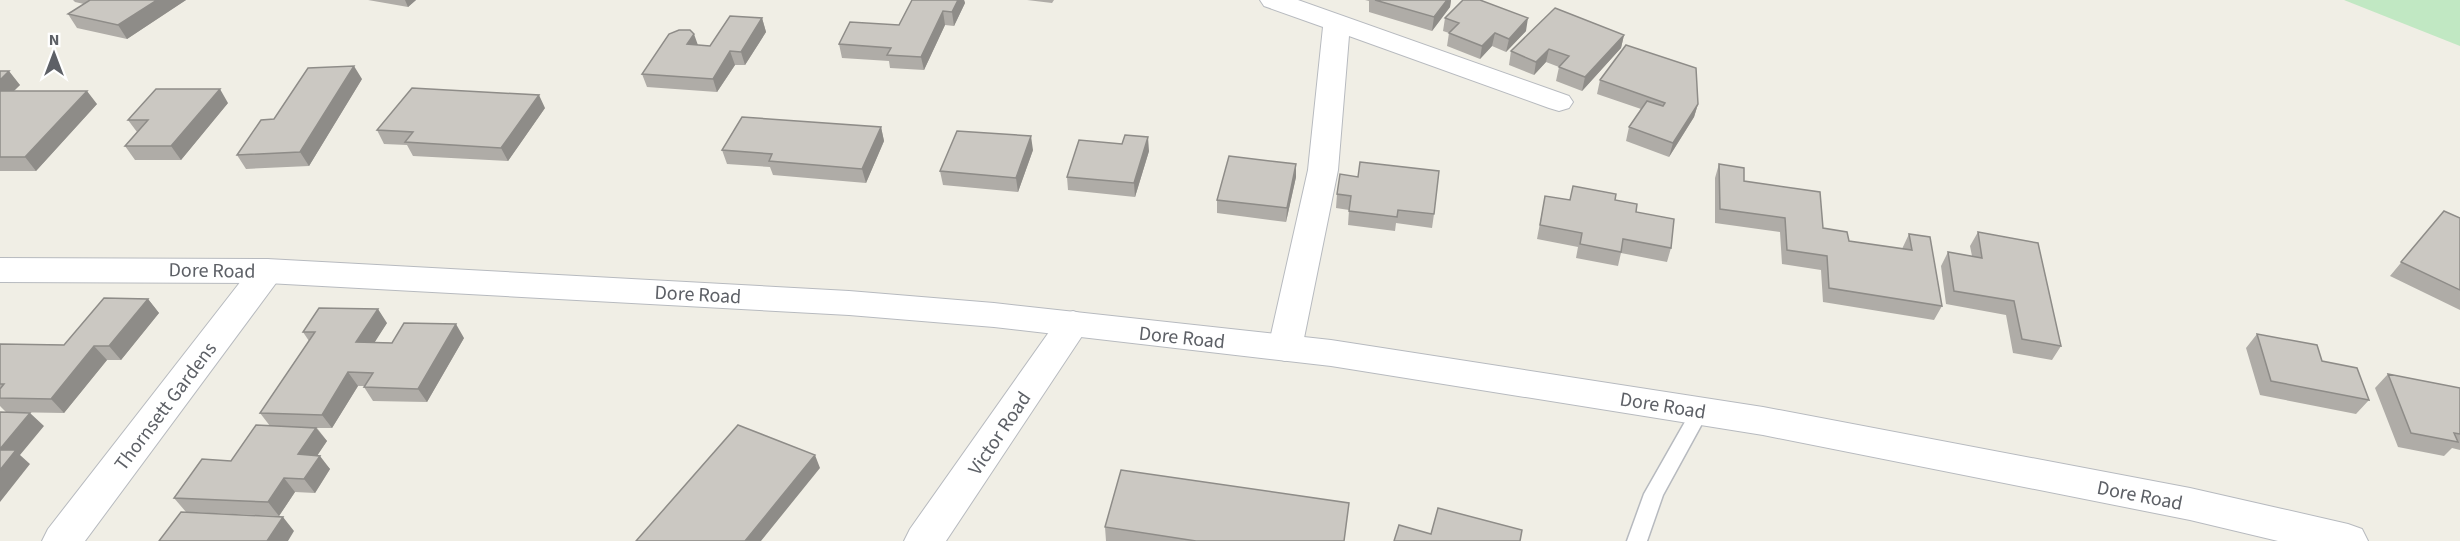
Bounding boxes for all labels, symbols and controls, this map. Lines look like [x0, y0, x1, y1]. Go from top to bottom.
north arrow [24, 24, 84, 84]
text: N [49, 29, 59, 51]
street label: Dore Road [168, 256, 256, 286]
street label: Dore Road [654, 279, 742, 311]
street label: Dore Road [1137, 320, 1226, 356]
street label: Thornsett Gardens [108, 336, 224, 477]
street label: Dore Road [1618, 385, 1708, 427]
street label: Victor Road [962, 386, 1038, 481]
street label: Dore Road [2095, 474, 2185, 518]

